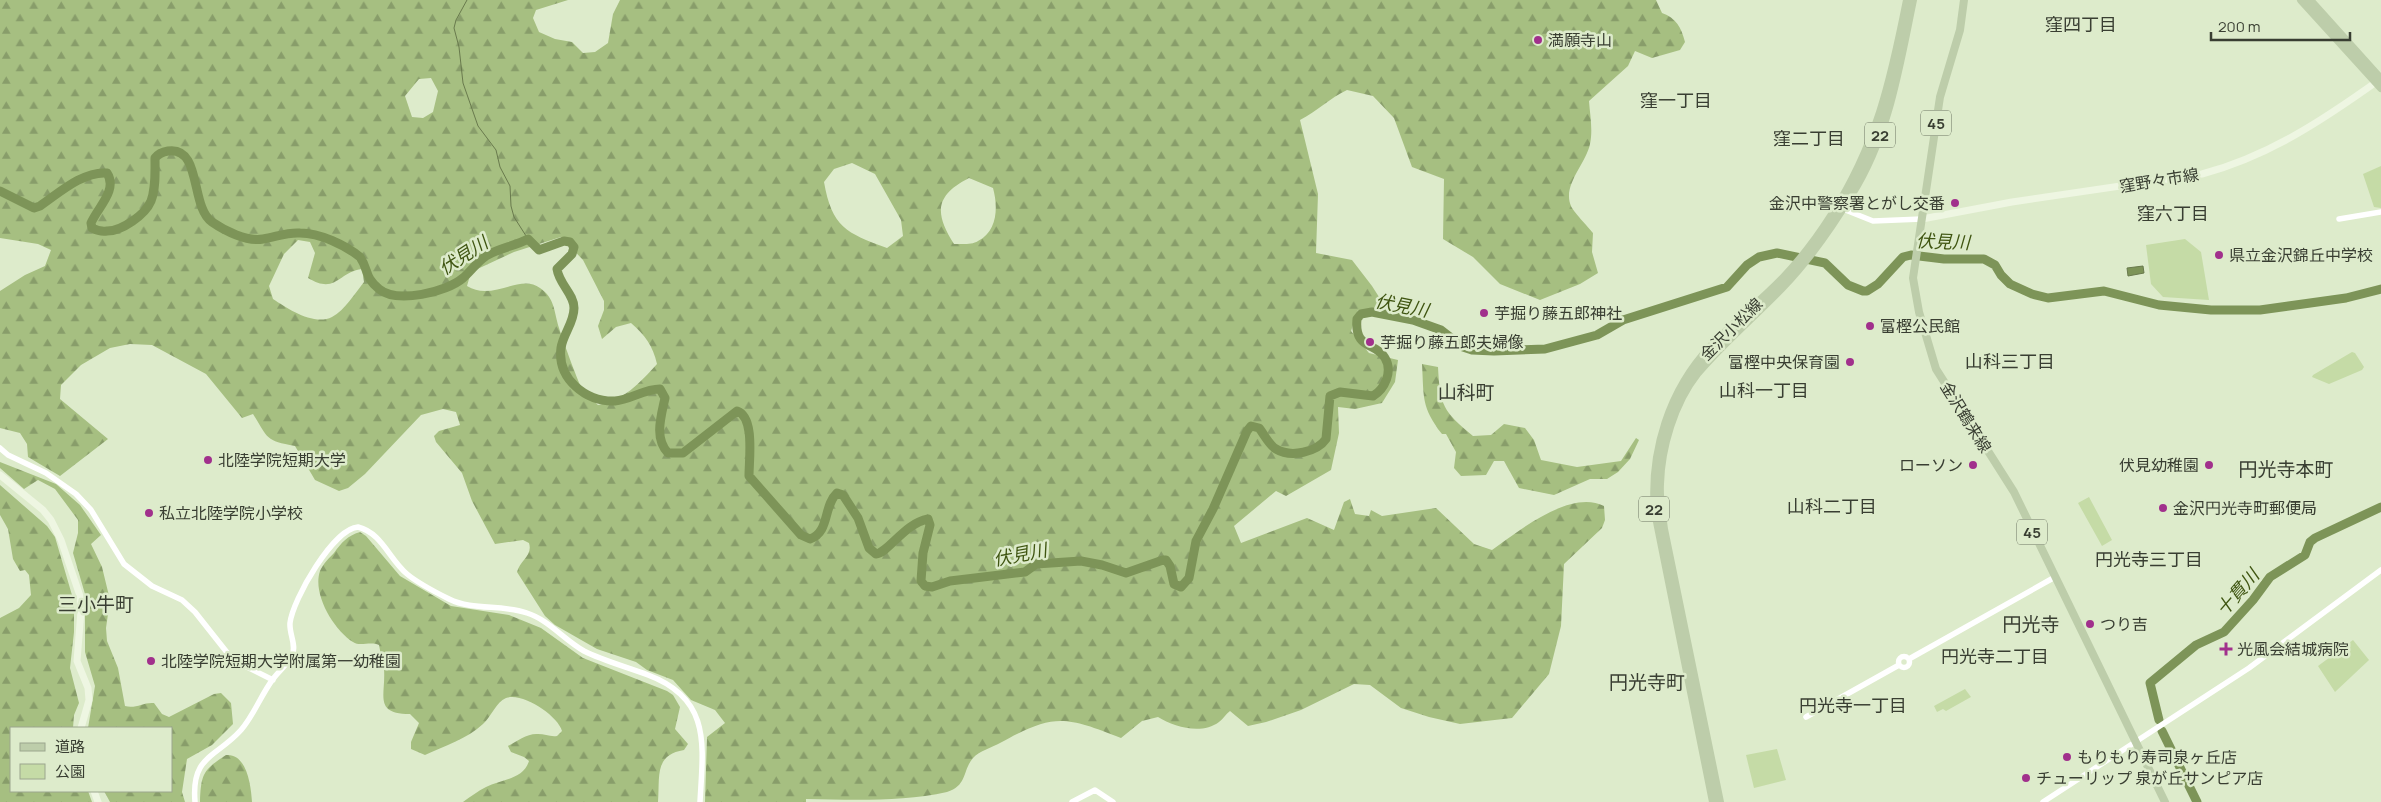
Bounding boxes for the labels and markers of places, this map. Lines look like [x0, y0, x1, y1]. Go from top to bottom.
place label: 満願寺山 [1548, 29, 1612, 51]
marker: 満願寺山 [1532, 34, 1544, 46]
place label: 金沢中警察署とがし交番 [1769, 192, 1945, 214]
marker: 金沢中警察署とがし交番 [1949, 197, 1961, 209]
place label: 県立金沢錦丘中学校 [2229, 244, 2373, 266]
marker: 県立金沢錦丘中学校 [2213, 249, 2225, 261]
place label: 芋掘り藤五郎神社 [1494, 302, 1622, 324]
marker: 芋掘り藤五郎神社 [1478, 307, 1490, 319]
place label: 富樫公民館 [1880, 315, 1960, 337]
marker: 富樫公民館 [1864, 320, 1876, 332]
place label: 芋掘り藤五郎夫婦像 [1380, 331, 1524, 353]
marker: 芋掘り藤五郎夫婦像 [1364, 336, 1376, 348]
place label: 富樫中央保育園 [1728, 351, 1840, 373]
marker: 富樫中央保育園 [1844, 356, 1856, 368]
place label: 北陸学院短期大学 [218, 449, 346, 471]
marker: 北陸学院短期大学 [202, 454, 214, 466]
place label: ローソン [1899, 454, 1963, 476]
place label: 伏見幼稚園 [2119, 454, 2199, 476]
marker: ローソン [1967, 459, 1979, 471]
marker: 伏見幼稚園 [2203, 459, 2215, 471]
place label: 金沢円光寺町郵便局 [2173, 497, 2317, 519]
place label: 私立北陸学院小学校 [159, 502, 303, 524]
marker: 金沢円光寺町郵便局 [2157, 502, 2169, 514]
marker: 私立北陸学院小学校 [143, 507, 155, 519]
place label: つり吉 [2100, 613, 2148, 635]
marker: つり吉 [2084, 618, 2096, 630]
place label: 光風会結城病院 [2237, 638, 2349, 660]
marker: 光風会結城病院 [2219, 642, 2233, 656]
place label: 北陸学院短期大学附属第一幼稚園 [161, 650, 401, 672]
marker: 北陸学院短期大学附属第一幼稚園 [145, 655, 157, 667]
place label: もりもり寿司泉ヶ丘店 [2077, 746, 2237, 768]
marker: もりもり寿司泉ヶ丘店 [2061, 751, 2073, 763]
place label: チューリップ 泉が丘サンピア店 [2036, 767, 2263, 789]
marker: チューリップ 泉が丘サンピア店 [2020, 772, 2032, 784]

